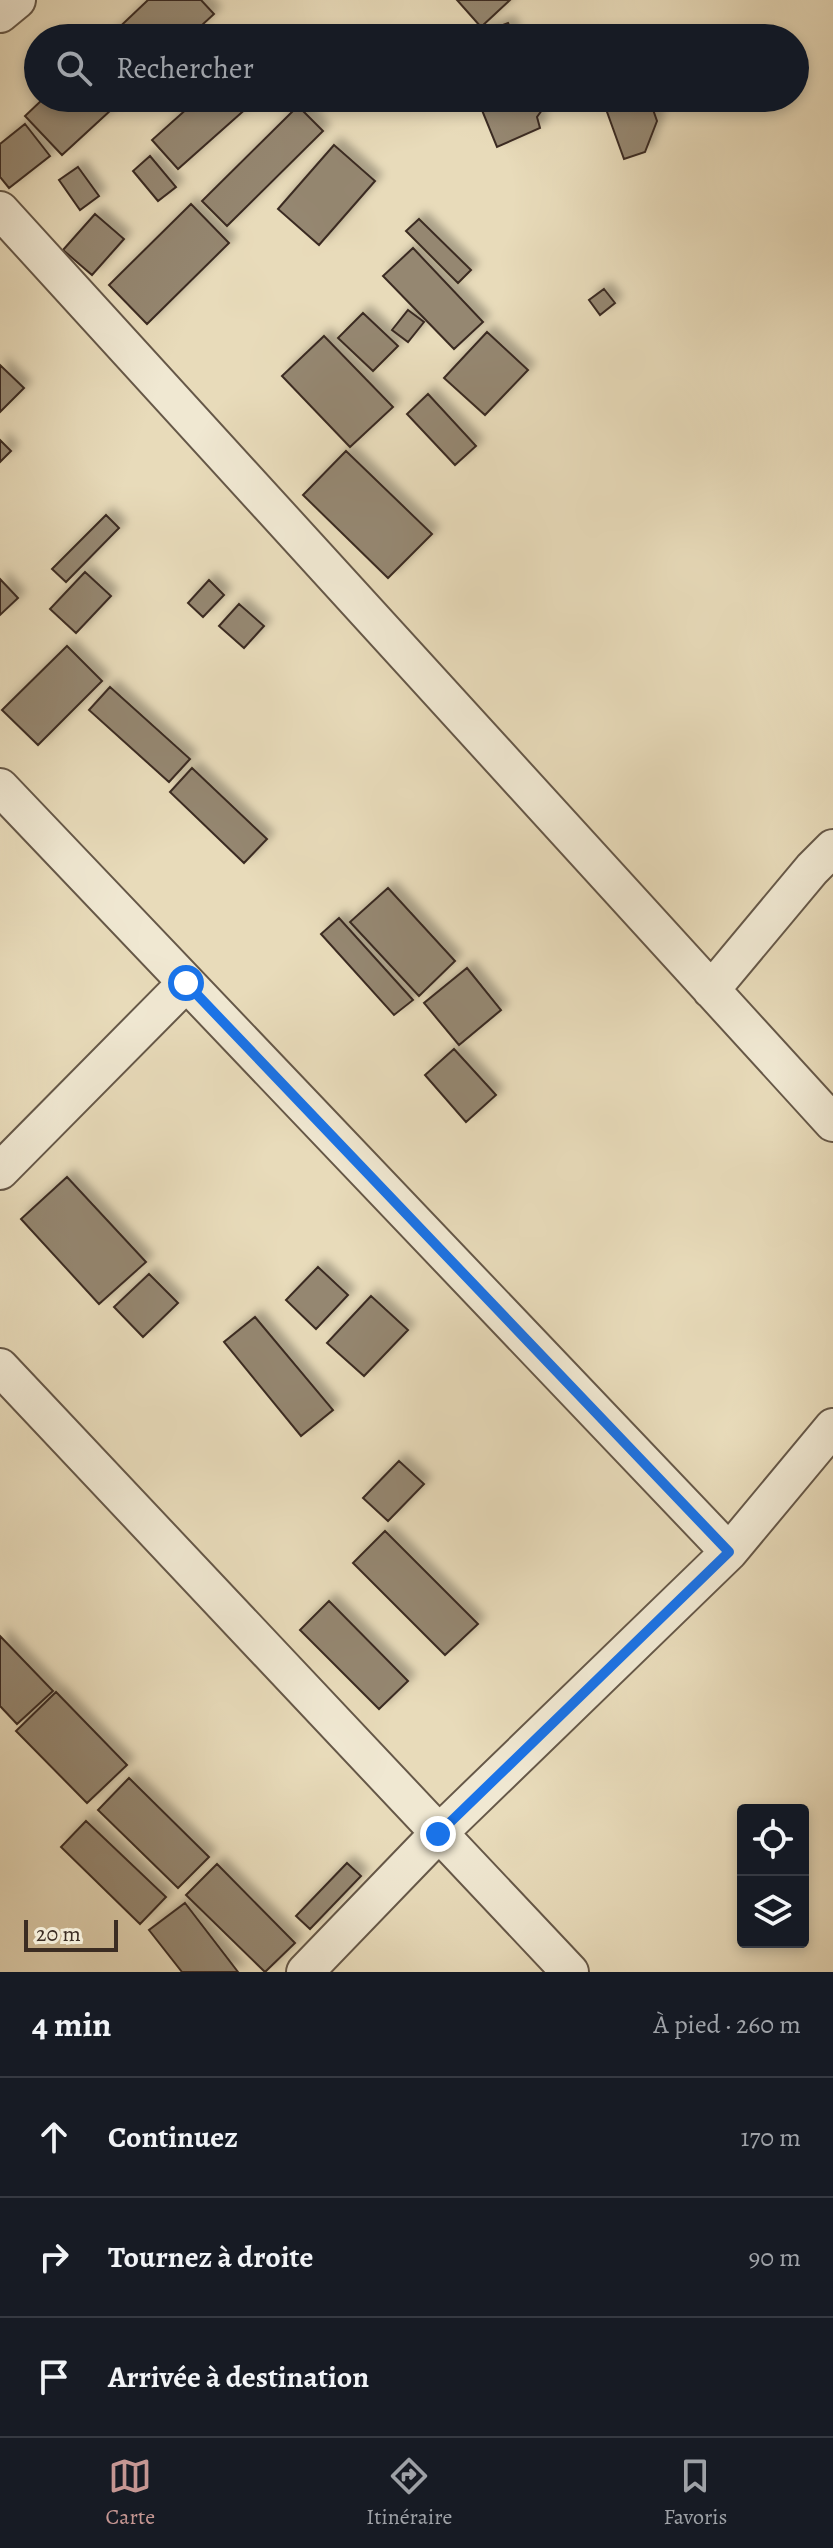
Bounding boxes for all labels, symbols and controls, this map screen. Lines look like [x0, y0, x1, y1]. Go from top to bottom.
search box [24, 24, 809, 112]
icon: search [52, 46, 96, 90]
text: Rechercher [116, 48, 254, 88]
route start [168, 965, 204, 1001]
map controls [737, 1804, 809, 1948]
button: locate [737, 1804, 809, 1876]
route end [420, 1816, 456, 1852]
button: layers [737, 1876, 809, 1948]
scale bar [24, 1916, 118, 1952]
text: 20 m [36, 1919, 81, 1949]
text: 4 min [32, 2001, 111, 2048]
text: À pied · 260 m [654, 2007, 801, 2042]
icon: ahead [32, 2115, 76, 2159]
text: Continuez [108, 2117, 238, 2157]
text: 170 m [741, 2120, 801, 2155]
icon: right [32, 2235, 76, 2279]
text: Tournez à droite [108, 2237, 313, 2277]
text: 90 m [749, 2240, 801, 2275]
icon: arrive [32, 2355, 76, 2399]
text: Arrivée à destination [108, 2357, 369, 2397]
tab: Carte [106, 2454, 155, 2532]
tab: Itinéraire [366, 2454, 452, 2532]
tab: Favoris [663, 2454, 727, 2532]

